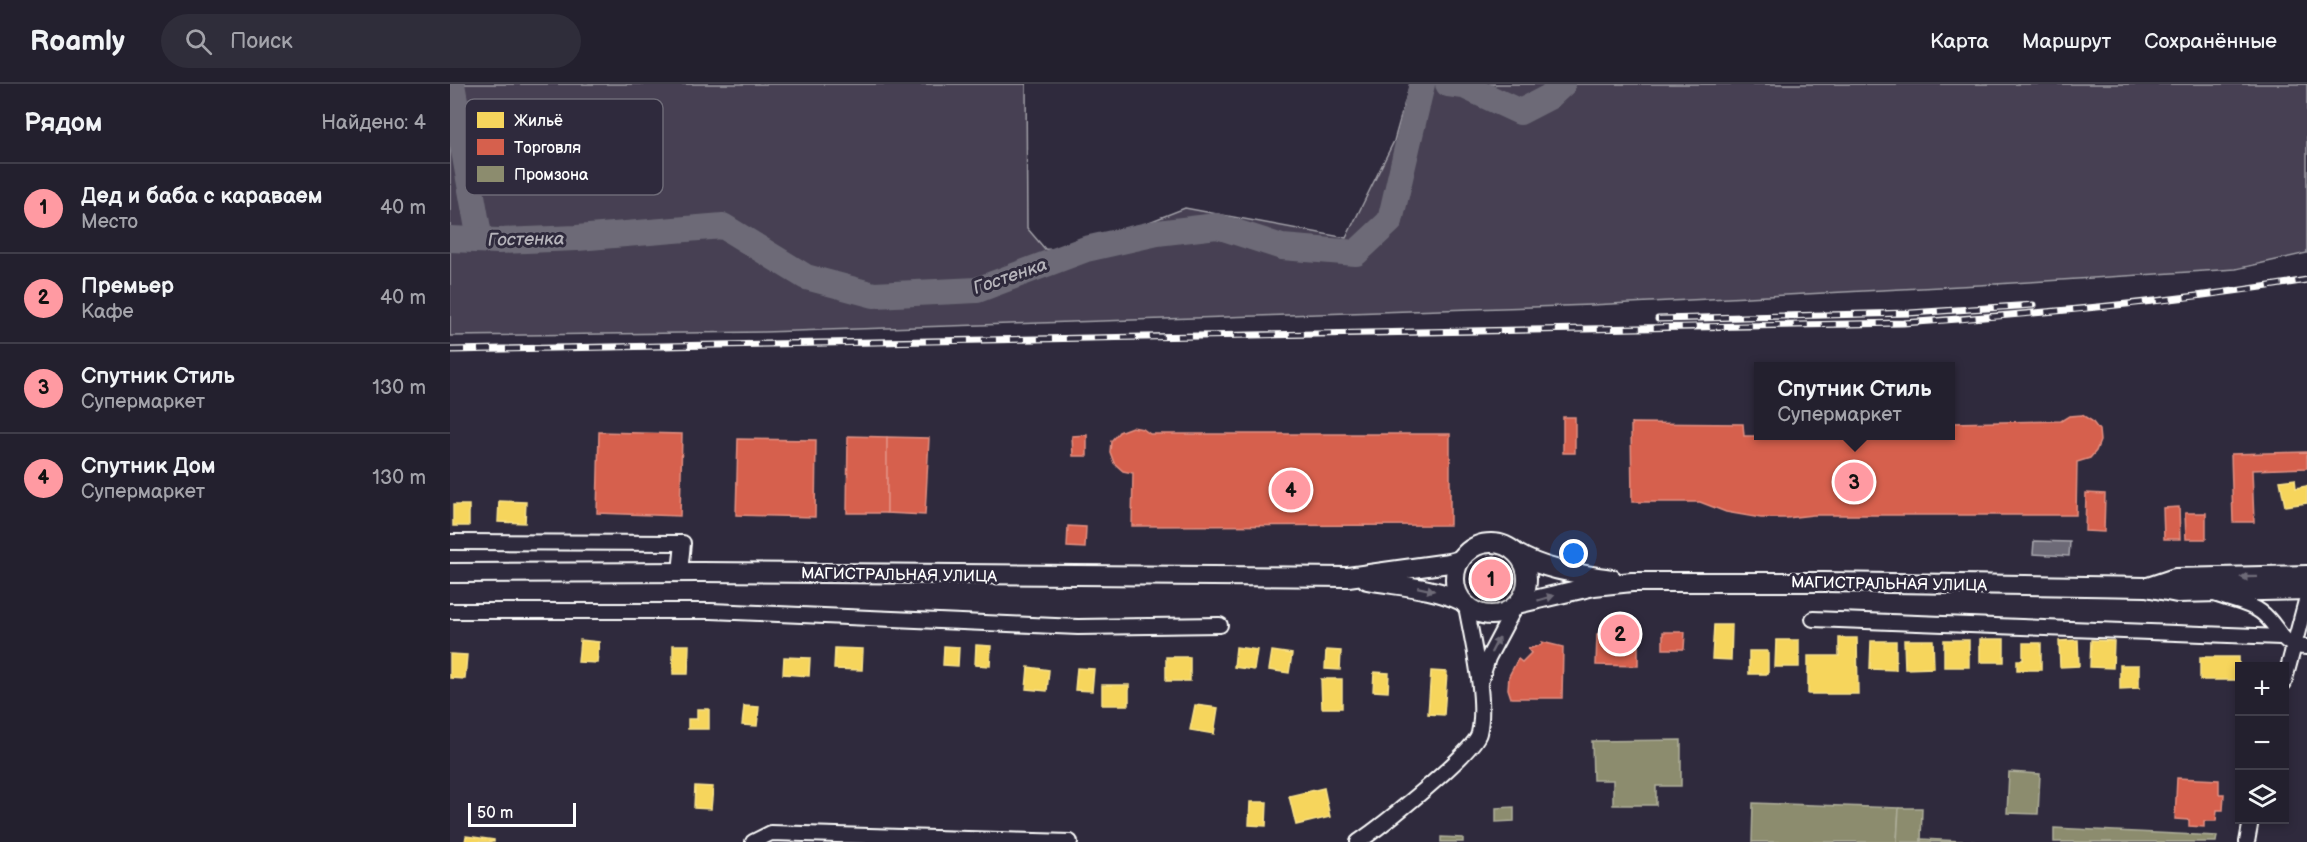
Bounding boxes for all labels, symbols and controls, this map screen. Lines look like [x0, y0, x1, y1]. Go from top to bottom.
search box [161, 14, 581, 68]
text: Roamly [30, 25, 125, 58]
icon: search [182, 25, 215, 58]
text: Поиск [230, 28, 293, 55]
text: Карта [1930, 29, 1989, 54]
text: Маршрут [2022, 29, 2111, 54]
text: Сохранённые [2144, 29, 2277, 54]
legend [465, 99, 663, 195]
text: Рядом [24, 108, 102, 139]
text: Найдено: 4 [321, 111, 426, 135]
text: Жильё [514, 112, 563, 131]
text: Торговля [514, 139, 581, 158]
text: Промзона [514, 166, 589, 185]
text: Дед и баба с караваем [81, 183, 322, 210]
text: 1 [39, 196, 48, 220]
text: 40 m [380, 196, 426, 220]
text: Место [81, 210, 138, 234]
water label: Гостенка [487, 228, 565, 251]
water label: Гостенка [970, 254, 1050, 299]
text: Премьер [81, 273, 174, 300]
text: 2 [38, 286, 49, 310]
text: 40 m [380, 286, 426, 310]
text: Кафе [81, 300, 134, 324]
popup [1754, 362, 1955, 440]
text: Спутник Стиль [81, 363, 235, 390]
text: 3 [38, 376, 49, 400]
text: 130 m [372, 376, 426, 400]
text: Спутник Стиль [1778, 376, 1931, 403]
text: Супермаркет [81, 390, 205, 414]
text: Супермаркет [1778, 403, 1902, 427]
text: Спутник Дом [81, 453, 215, 480]
pin: 3 [1834, 460, 1874, 504]
text: 4 [38, 466, 49, 490]
text: 130 m [372, 466, 426, 490]
pin: 4 [1272, 468, 1310, 512]
text: Супермаркет [81, 480, 205, 504]
your location [1559, 539, 1588, 568]
pin: 1 [1472, 556, 1510, 602]
street label: МАГИСТРАЛЬНАЯ УЛИЦА [801, 564, 997, 587]
one-way arrow [2239, 572, 2258, 581]
street label: МАГИСТРАЛЬНАЯ УЛИЦА [1791, 573, 1987, 596]
one-way arrow [1417, 585, 1435, 595]
one-way arrow [1537, 593, 1555, 602]
pin: 2 [1600, 612, 1640, 656]
one-way arrow [1490, 636, 1500, 653]
map controls [2235, 662, 2289, 824]
button: + [2235, 662, 2289, 716]
button: − [2235, 716, 2289, 770]
button: layers [2235, 770, 2289, 824]
scale bar [468, 800, 576, 828]
text: 50 m [477, 804, 513, 823]

